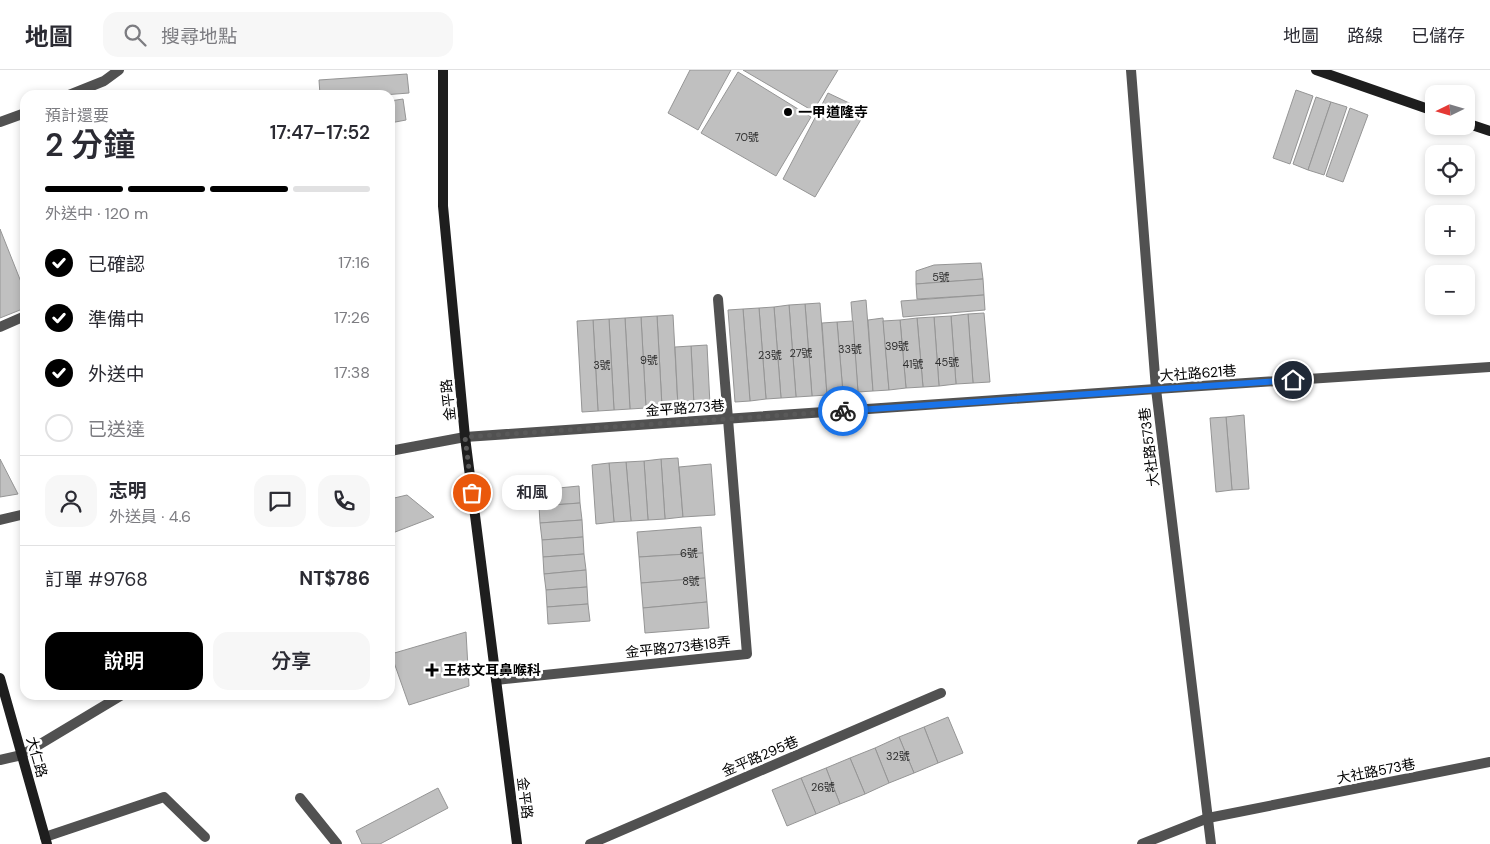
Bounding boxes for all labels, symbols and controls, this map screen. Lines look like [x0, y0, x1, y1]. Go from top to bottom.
search box [103, 12, 453, 57]
text: 地圖 [25, 21, 73, 52]
icon: search [121, 21, 149, 49]
text: 搜尋地點 [161, 24, 237, 49]
text: 地圖 [1283, 24, 1319, 48]
text: 路線 [1347, 24, 1383, 48]
text: 已儲存 [1411, 24, 1465, 48]
north arrow [1425, 85, 1475, 135]
map controls [1425, 85, 1475, 315]
place label: 一甲道隆寺 [798, 103, 868, 121]
text: 預計還要 [45, 105, 109, 126]
marker: 一甲道隆寺 [782, 106, 794, 118]
text: 17:47–17:52 [270, 120, 370, 145]
text: 2 分鐘 [45, 124, 135, 166]
house number: 70號 [735, 130, 759, 144]
button: locate [1425, 145, 1475, 195]
text: 外送中 · 120 m [45, 203, 148, 224]
button: + [1425, 205, 1475, 255]
icon: check [45, 249, 73, 277]
text: 已確認 [88, 252, 145, 277]
text: 17:16 [338, 252, 370, 273]
button: − [1425, 265, 1475, 315]
house number: 5號 [932, 270, 950, 284]
icon: check [45, 304, 73, 332]
text: 準備中 [88, 307, 145, 332]
text: 17:26 [334, 307, 370, 328]
house number: 39號 [885, 339, 909, 353]
house number: 33號 [838, 342, 862, 356]
house number: 27號 [789, 346, 813, 360]
house number: 23號 [758, 348, 782, 362]
house number: 9號 [640, 353, 658, 367]
house number: 45號 [935, 355, 959, 369]
house number: 41號 [902, 357, 924, 371]
house number: 3號 [593, 358, 611, 372]
icon: check [45, 359, 73, 387]
pin [1272, 359, 1314, 401]
street label: 大社路621巷 [1159, 361, 1237, 385]
text: 外送中 [88, 362, 145, 387]
text: 17:38 [334, 362, 370, 383]
icon: home [1279, 366, 1307, 394]
street label: 金平路 [437, 378, 459, 422]
courier [818, 386, 868, 436]
street label: 金平路273巷 [645, 396, 725, 420]
icon: bike [829, 397, 857, 425]
street label: 大社路573巷 [1135, 406, 1163, 488]
text: 已送達 [88, 417, 145, 442]
pin [451, 472, 493, 514]
button: person [45, 475, 97, 527]
button: chat [254, 475, 306, 527]
button: phone [318, 475, 370, 527]
callout: 和風 [502, 476, 562, 510]
text: 志明 [109, 478, 147, 503]
icon: bag [458, 479, 486, 507]
text: 和風 [516, 482, 548, 503]
text: 外送員 · 4.6 [109, 506, 191, 527]
house number: 6號 [680, 546, 698, 560]
text: NT$786 [299, 566, 370, 591]
text: 訂單 #9768 [45, 567, 148, 592]
house number: 8號 [682, 574, 700, 588]
button: 說明 [45, 632, 203, 690]
button: 分享 [213, 632, 370, 690]
street label: 金平路273巷18弄 [624, 633, 732, 661]
place label: 王枝文耳鼻喉科 [443, 661, 541, 679]
marker: 王枝文耳鼻喉科 [425, 663, 439, 677]
street label: 金平路295巷 [719, 732, 801, 780]
street label: 大仁路 [23, 734, 51, 780]
house number: 32號 [886, 749, 910, 763]
street label: 大社路573巷 [1335, 755, 1417, 787]
street label: 金平路 [514, 776, 536, 820]
house number: 26號 [811, 780, 835, 794]

